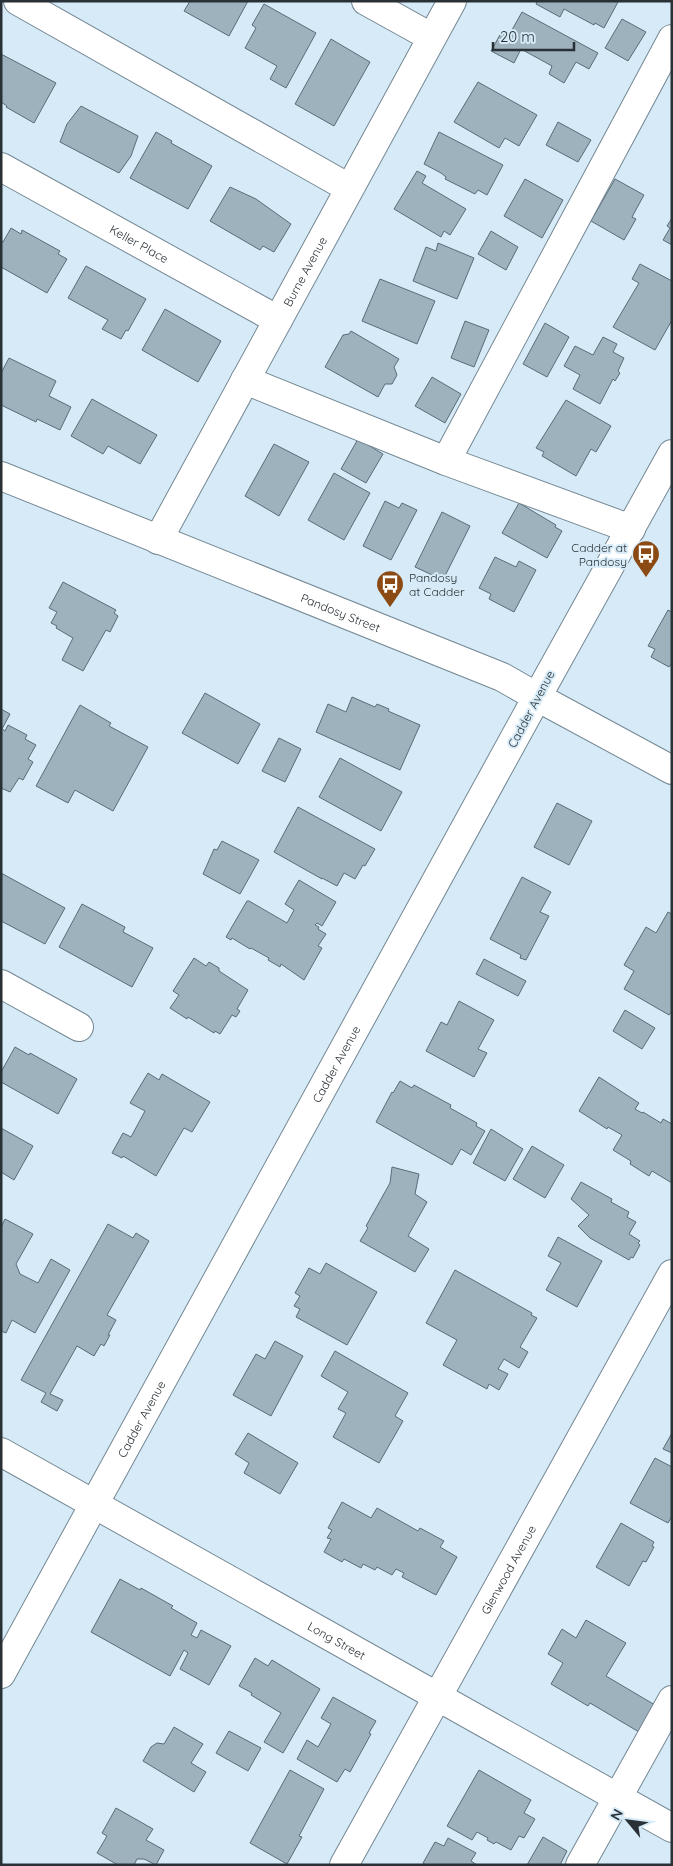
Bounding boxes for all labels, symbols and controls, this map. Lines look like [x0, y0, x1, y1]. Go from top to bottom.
scale bar [493, 20, 574, 52]
text: 20 m [500, 27, 535, 46]
street label: Keller Place [107, 221, 172, 266]
street label: Burne Avenue [279, 234, 330, 309]
bus stop icon: Cadder at Pandosy [631, 539, 661, 578]
place label: Cadder at Pandosy [571, 540, 627, 569]
bus stop icon: Pandosy at Cadder [375, 569, 405, 608]
place label: Pandosy at Cadder [409, 570, 465, 599]
street label: Pandosy Street [299, 590, 383, 635]
street label: Cadder Avenue [504, 668, 558, 750]
street label: Cadder Avenue [309, 1023, 363, 1105]
street label: Cadder Avenue [114, 1378, 168, 1460]
street label: Glenwood Avenue [477, 1522, 539, 1617]
street label: Long Street [305, 1618, 369, 1662]
north arrow [603, 1796, 653, 1846]
text: N [606, 1806, 627, 1824]

